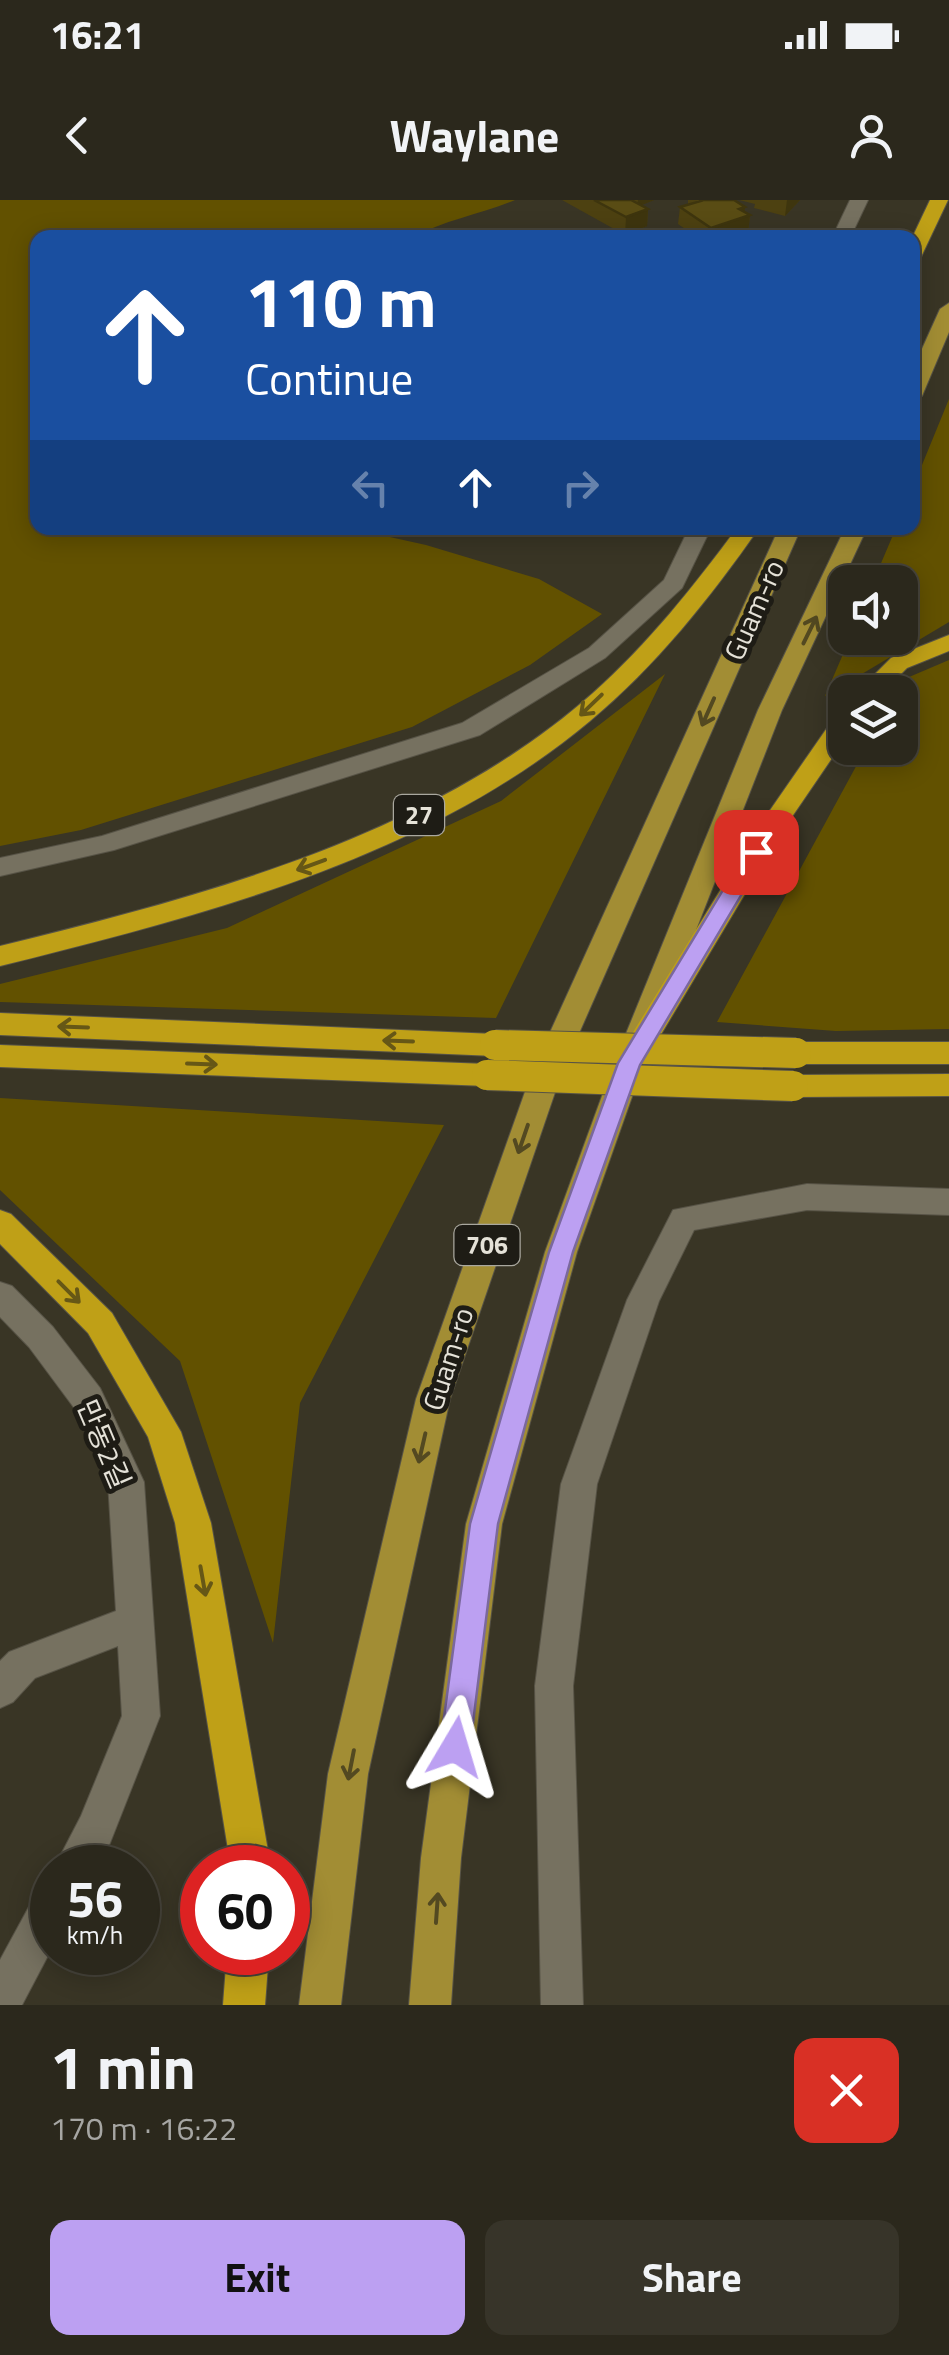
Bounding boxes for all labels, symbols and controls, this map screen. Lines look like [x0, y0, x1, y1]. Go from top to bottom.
text: 16:21 [50, 6, 145, 64]
text: Waylane [390, 101, 559, 169]
icon: back [50, 108, 105, 163]
icon: person [844, 108, 899, 163]
text: 110 m [245, 248, 437, 354]
icon: ahead [80, 270, 210, 400]
text: Continue [245, 344, 413, 412]
icon: left [343, 460, 398, 515]
icon: ahead [448, 460, 503, 515]
icon: right [553, 460, 608, 515]
street label: Guam-ro [712, 553, 795, 667]
map controls [828, 565, 918, 765]
button: sound [828, 565, 918, 655]
one-way arrow [801, 615, 820, 645]
button: layers [828, 675, 918, 765]
one-way arrow [580, 692, 604, 716]
one-way arrow [698, 697, 716, 727]
road number: 27 [394, 795, 444, 835]
pin [714, 810, 799, 895]
icon: arrive [729, 825, 784, 880]
one-way arrow [296, 857, 327, 875]
one-way arrow [58, 1017, 90, 1036]
one-way arrow [382, 1031, 414, 1050]
one-way arrow [186, 1055, 218, 1074]
one-way arrow [513, 1123, 531, 1155]
road number: 706 [454, 1225, 520, 1265]
one-way arrow [56, 1279, 80, 1303]
street label: Guam-ro [411, 1302, 484, 1416]
street label: 만동2길 [67, 1393, 142, 1495]
one-way arrow [412, 1431, 430, 1463]
one-way arrow [194, 1564, 213, 1597]
position arrow [403, 1695, 507, 1799]
one-way arrow [340, 1748, 359, 1780]
speed limit sign: 60 [180, 1845, 310, 1975]
text: 56 [67, 1860, 123, 1936]
one-way arrow [428, 1892, 447, 1924]
text: km/h [67, 1916, 123, 1954]
text: 1 min [50, 2021, 196, 2112]
button: close [794, 2038, 899, 2143]
text: 170 m · 16:22 [50, 2104, 237, 2152]
button: Exit [50, 2220, 465, 2335]
button: Share [485, 2220, 899, 2335]

